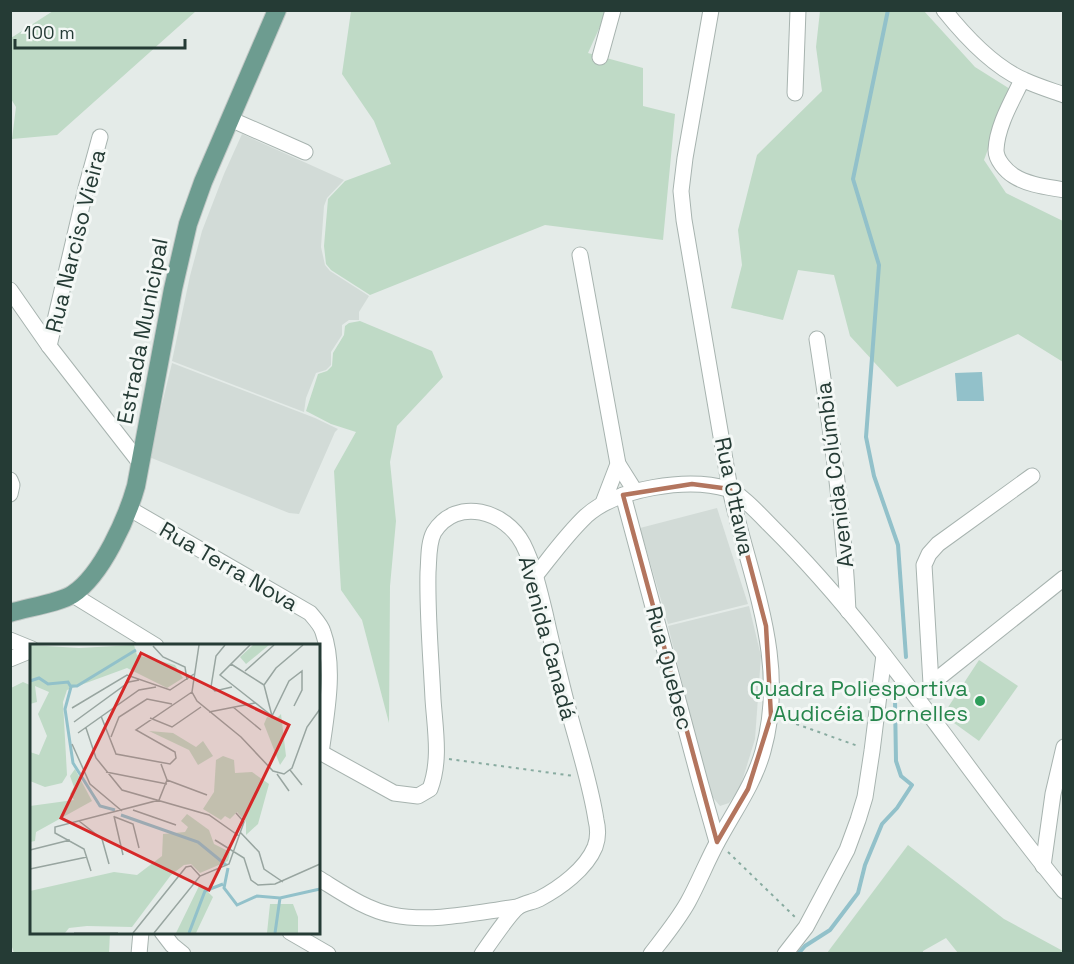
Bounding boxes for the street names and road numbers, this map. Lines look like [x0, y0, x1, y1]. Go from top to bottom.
street label: Rua Narciso Vieira [39, 146, 111, 336]
street label: Estrada Municipal [110, 236, 174, 426]
street label: Avenida Colúmbia [809, 380, 859, 569]
street label: Rua Ottawa [709, 434, 761, 558]
street label: Rua Terra Nova [155, 515, 304, 617]
street label: Avenida Canadá [513, 553, 583, 723]
street label: Rua Quebec [640, 603, 700, 733]

